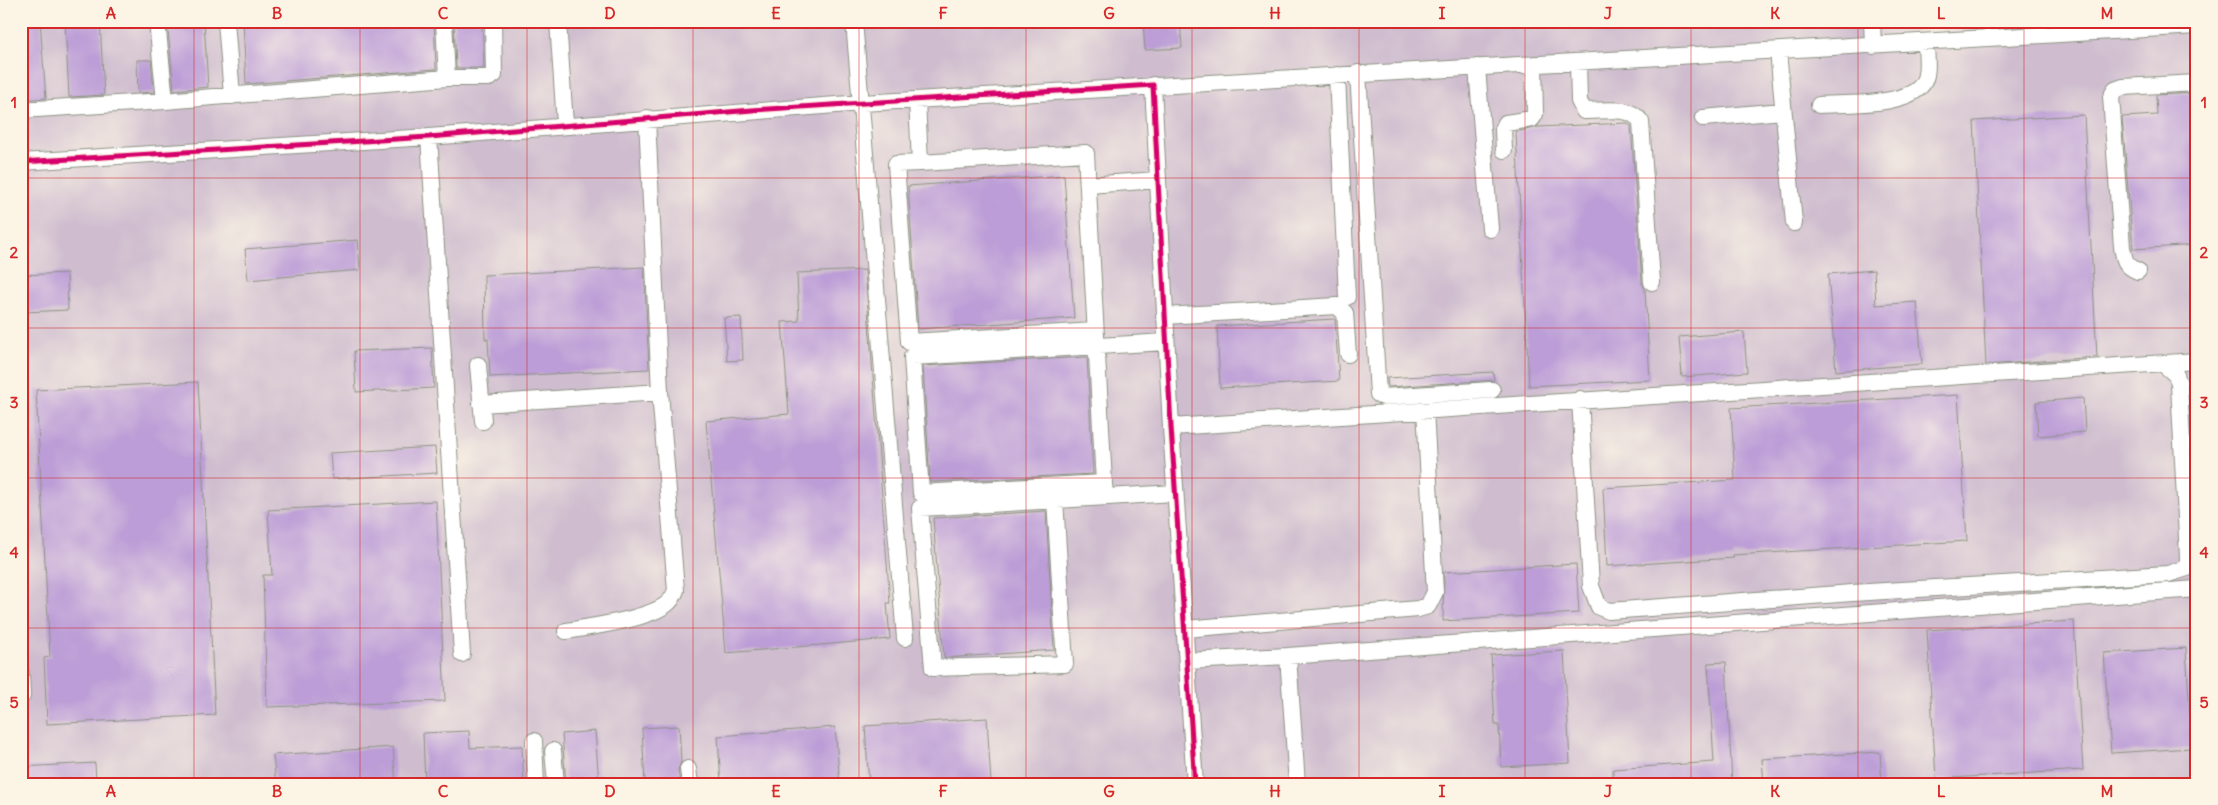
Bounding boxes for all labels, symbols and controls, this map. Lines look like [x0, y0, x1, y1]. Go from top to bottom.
text: A [106, 3, 116, 23]
text: B [272, 3, 283, 23]
text: C [438, 3, 449, 23]
text: D [604, 3, 616, 23]
text: E [771, 3, 781, 23]
text: F [938, 3, 948, 23]
text: G [1103, 3, 1115, 23]
text: H [1269, 3, 1281, 23]
text: I [1439, 3, 1446, 23]
text: J [1604, 3, 1613, 23]
text: K [1770, 3, 1780, 23]
text: L [1937, 3, 1946, 23]
text: M [2101, 3, 2114, 23]
text: 1 [11, 92, 17, 112]
text: 1 [2201, 92, 2207, 112]
text: 2 [10, 242, 19, 262]
text: 2 [2200, 242, 2209, 262]
text: 3 [9, 392, 19, 412]
text: 3 [2199, 392, 2209, 412]
text: 4 [9, 542, 19, 562]
text: 4 [2199, 542, 2209, 562]
text: 5 [9, 692, 19, 712]
text: 5 [2199, 692, 2209, 712]
text: A [106, 781, 116, 801]
text: B [272, 781, 283, 801]
text: C [438, 781, 449, 801]
text: D [604, 781, 616, 801]
text: E [771, 781, 781, 801]
text: F [938, 781, 948, 801]
text: G [1103, 781, 1115, 801]
text: H [1269, 781, 1281, 801]
text: I [1439, 781, 1446, 801]
text: J [1604, 781, 1613, 801]
text: K [1770, 781, 1780, 801]
text: L [1937, 781, 1946, 801]
text: M [2101, 781, 2114, 801]

